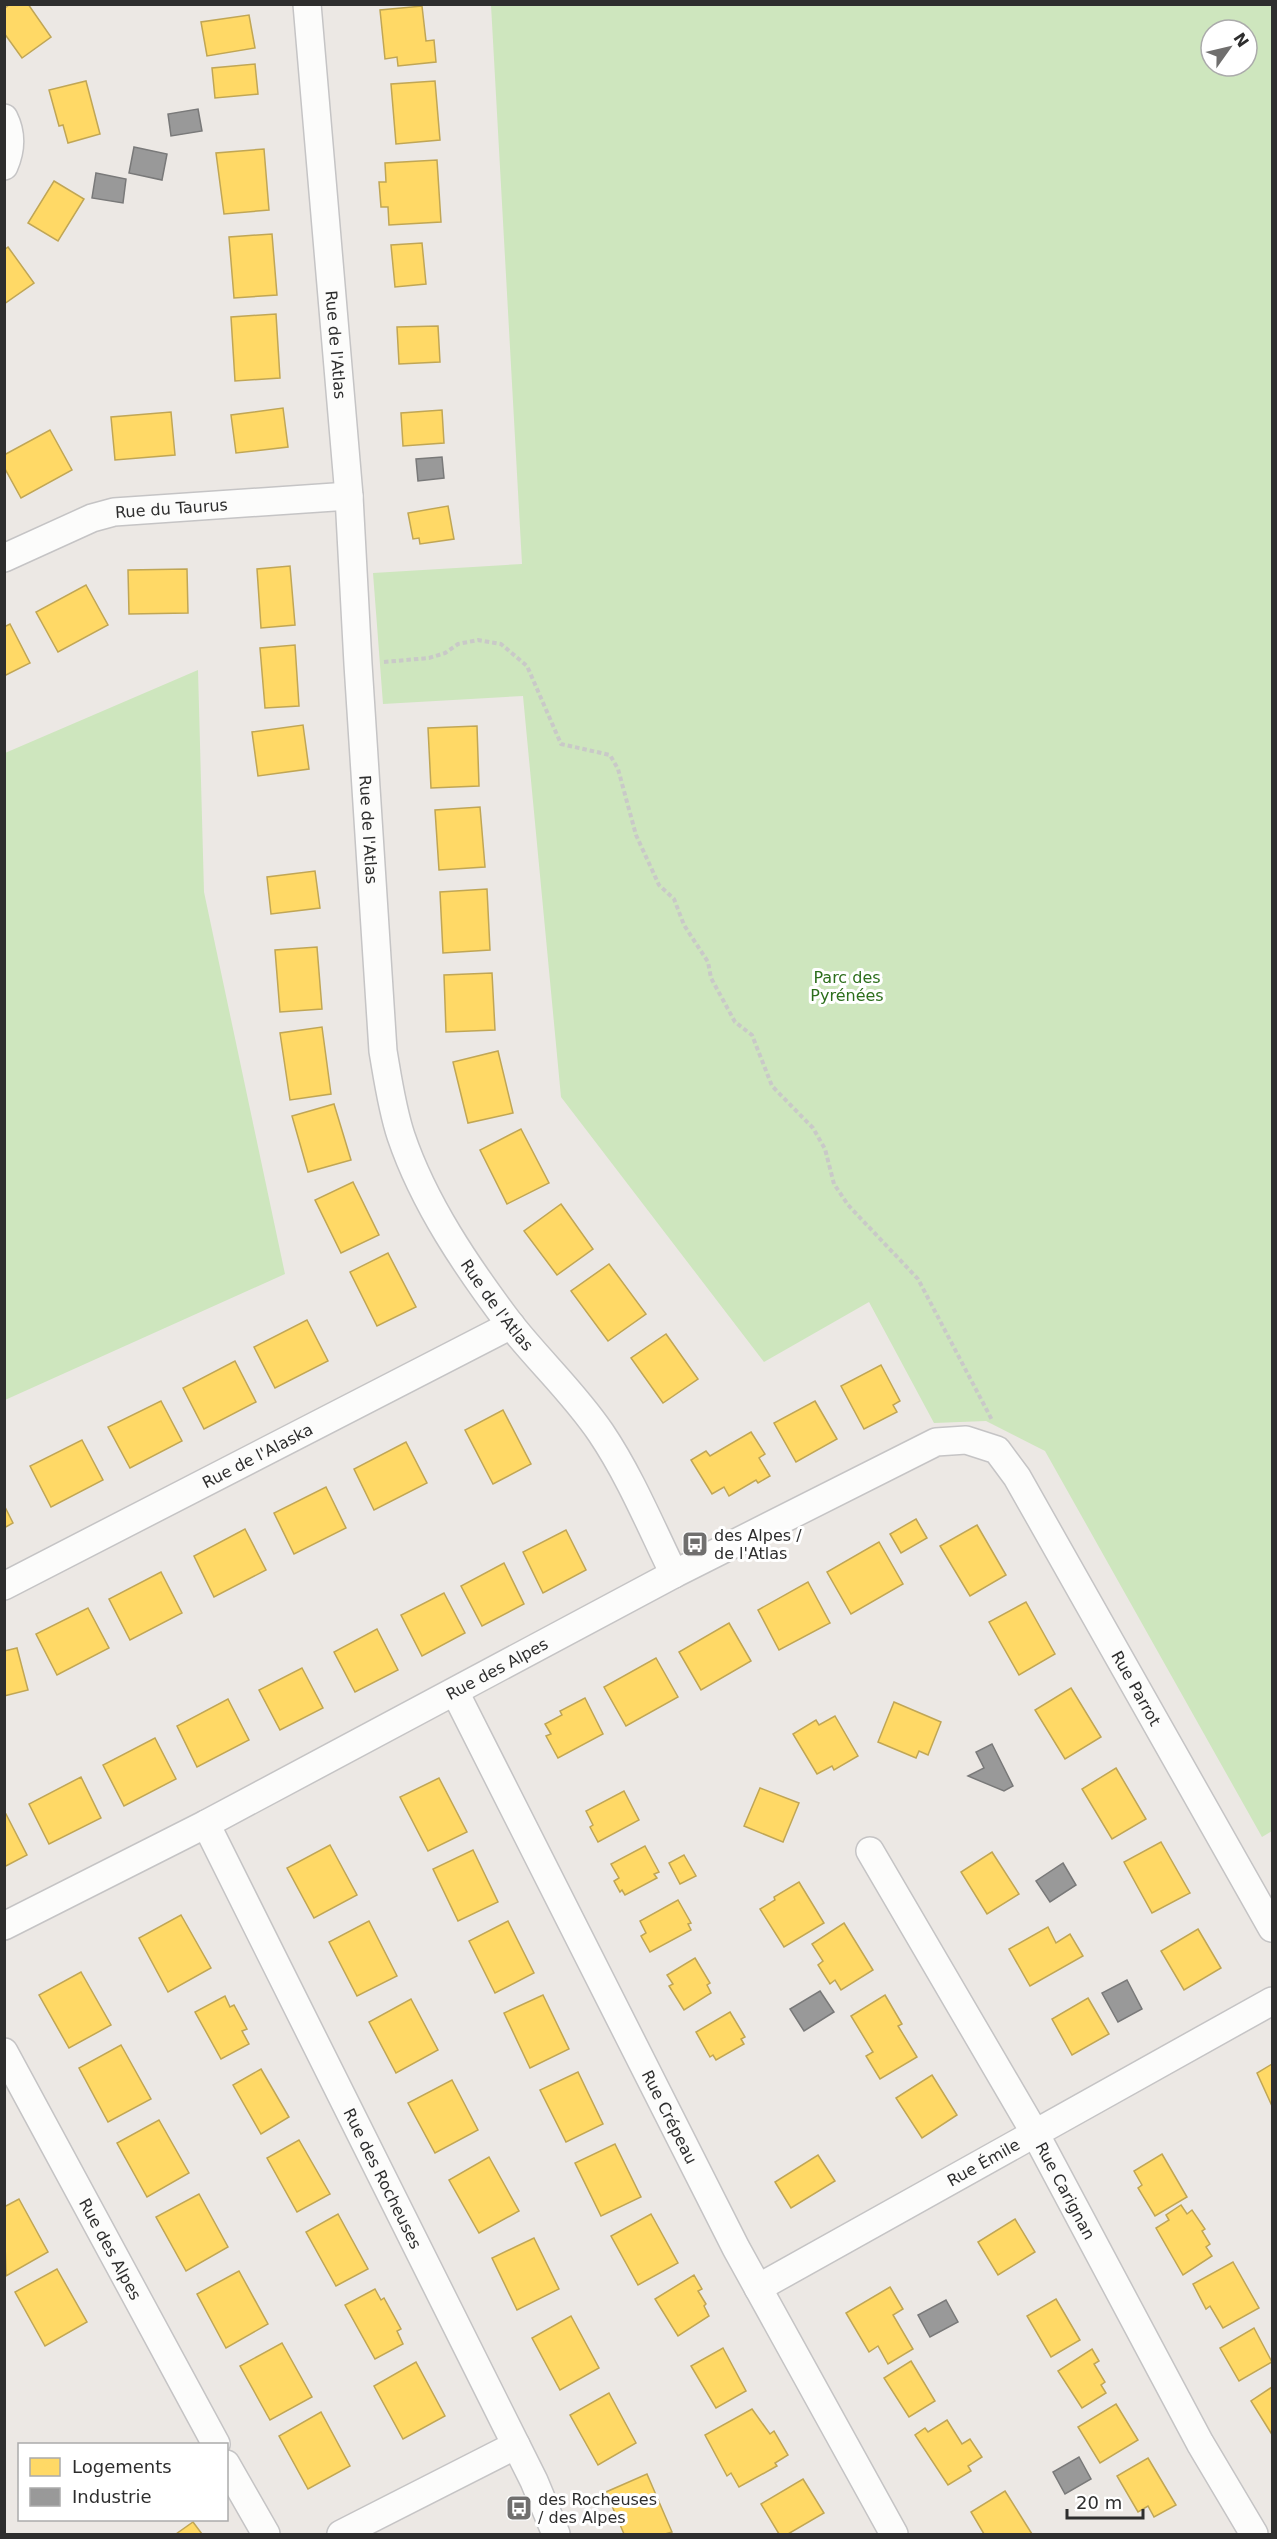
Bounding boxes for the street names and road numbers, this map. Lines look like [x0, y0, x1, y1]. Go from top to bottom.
street label: Rue de l'Atlas [321, 290, 350, 400]
street label: Rue du Taurus [114, 495, 228, 522]
street label: Rue de l'Atlas [355, 775, 381, 885]
street label: Rue de l'Atlas [457, 1256, 537, 1355]
street label: Rue de l'Alaska [199, 1420, 316, 1492]
street label: Rue des Alpes [443, 1634, 551, 1704]
street label: Rue Parrot [1107, 1648, 1165, 1729]
street label: Rue Crépeau [638, 2067, 701, 2167]
street label: Rue des Rocheuses [339, 2105, 425, 2252]
street label: Rue Émile [944, 2135, 1023, 2190]
street label: Rue Carignan [1031, 2139, 1099, 2243]
street label: Rue des Alpes [75, 2195, 145, 2303]

